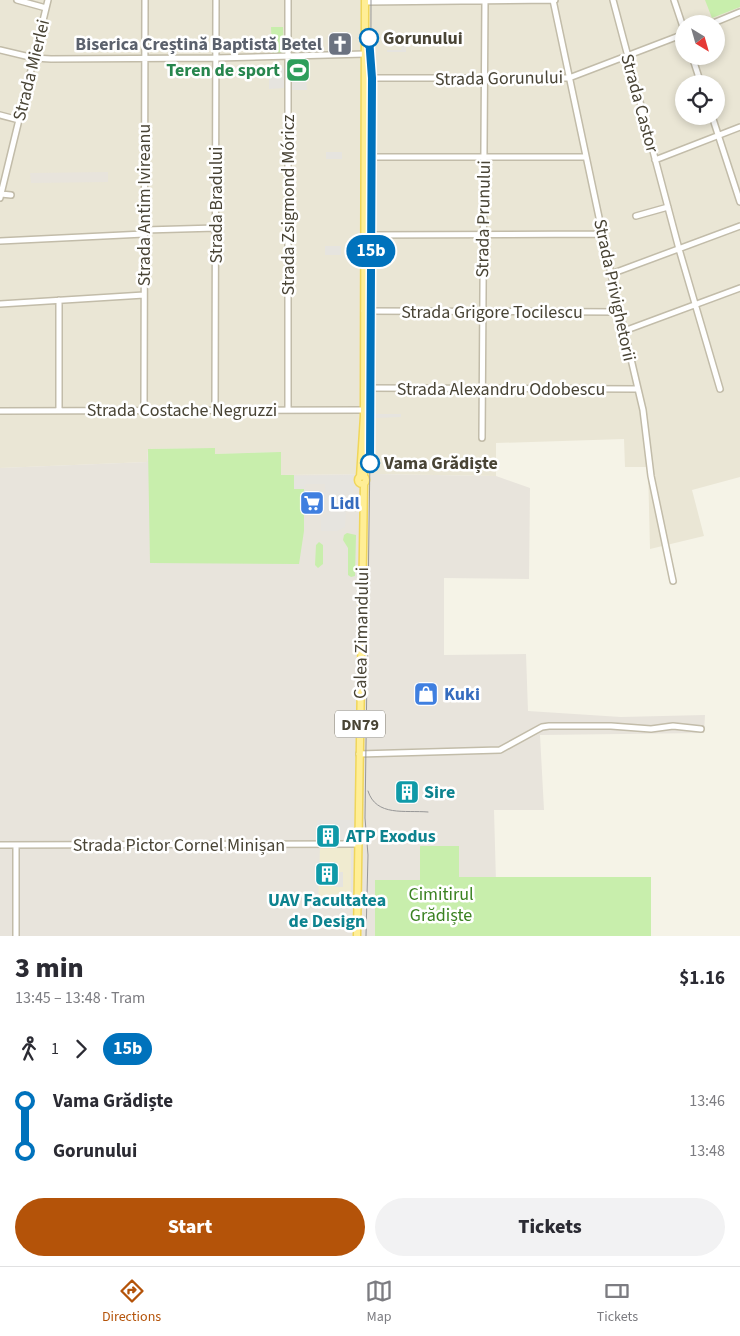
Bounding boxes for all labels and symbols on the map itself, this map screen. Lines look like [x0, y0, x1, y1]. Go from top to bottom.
north arrow [675, 15, 725, 65]
street label: Strada Mierlei [7, 17, 56, 123]
place label: Gorunului [383, 26, 463, 51]
marker: Gorunului [359, 28, 379, 48]
church icon: Biserica Creștină Baptistă Betel [327, 31, 353, 57]
place label: Biserica Creștină Baptistă Betel [75, 32, 322, 57]
street label: Strada Castor [614, 51, 665, 156]
sports icon: Teren de sport [285, 57, 311, 83]
place label: Teren de sport [166, 58, 280, 83]
street label: Strada Gorunului [435, 65, 563, 92]
street label: Strada Zsigmond Móricz [276, 114, 301, 296]
street label: Strada Antim Ivireanu [132, 124, 157, 286]
street label: Strada Bradului [204, 147, 229, 263]
street label: Strada Prunului [470, 160, 497, 278]
street label: Strada Privighetorii [587, 217, 642, 364]
line badge: 15b [342, 235, 400, 267]
street label: Strada Grigore Tocilescu [401, 300, 583, 325]
street label: Strada Alexandru Odobescu [397, 377, 605, 402]
street label: Strada Costache Negruzzi [87, 398, 277, 423]
place label: Vama Grădiște [383, 451, 498, 476]
marker: Vama Grădiște [360, 453, 380, 473]
supermarket icon: Lidl [299, 490, 325, 516]
place label: Lidl [330, 491, 360, 516]
street label: Calea Zimandului [348, 567, 375, 699]
shop icon: Kuki [413, 681, 439, 707]
place label: Kuki [444, 682, 480, 707]
road number: DN79 [335, 711, 385, 738]
building icon: Sire [394, 779, 420, 805]
place label: Sire [424, 780, 455, 805]
building icon: ATP Exodus [315, 823, 341, 849]
place label: ATP Exodus [345, 824, 436, 849]
street label: Strada Pictor Cornel Minișan [73, 833, 285, 858]
building icon: UAV Facultatea de Design [314, 861, 340, 887]
park label: Cimitirul Grădiște [408, 882, 474, 928]
place label: UAV Facultatea de Design [268, 888, 386, 934]

